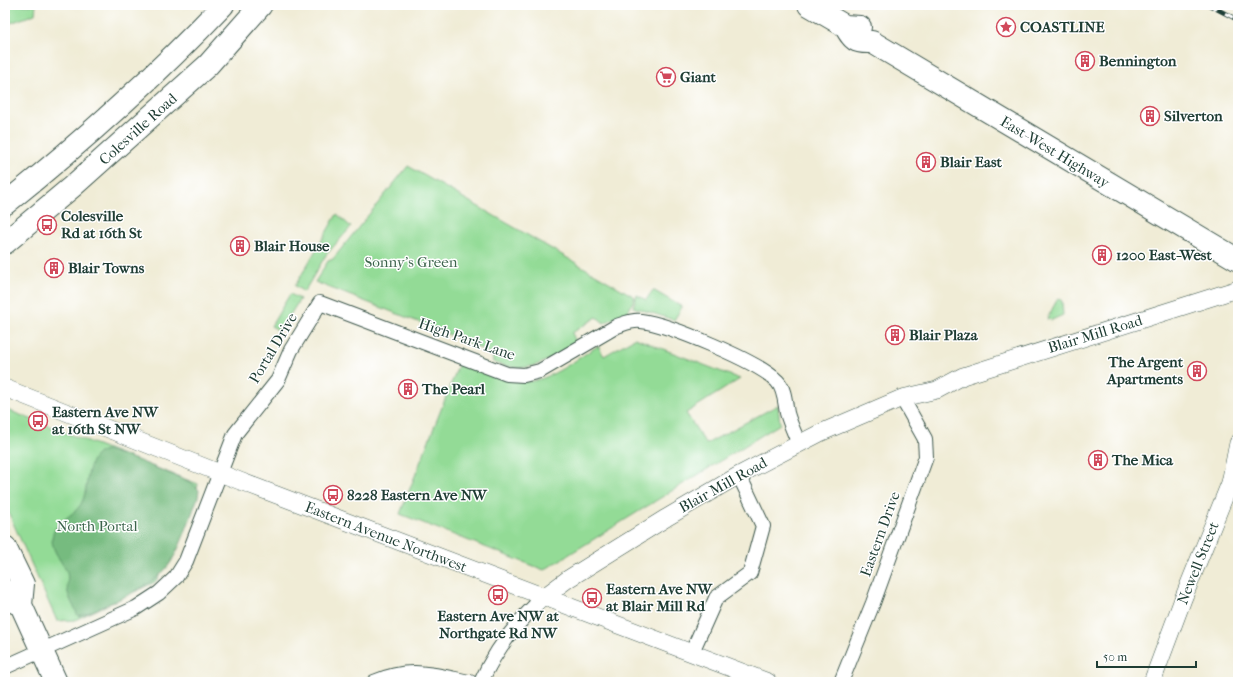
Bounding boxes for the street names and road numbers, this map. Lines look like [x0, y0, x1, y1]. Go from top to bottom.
street label: Colesville Road [95, 89, 181, 169]
street label: East-West Highway [997, 112, 1114, 192]
street label: Portal Drive [245, 309, 301, 386]
street label: Blair Mill Road [1046, 311, 1145, 357]
street label: High Park Lane [416, 314, 518, 364]
street label: Blair Mill Road [676, 453, 771, 517]
street label: Eastern Drive [856, 488, 904, 579]
street label: Eastern Avenue Northwest [302, 498, 470, 576]
street label: Newell Street [1173, 518, 1223, 607]

